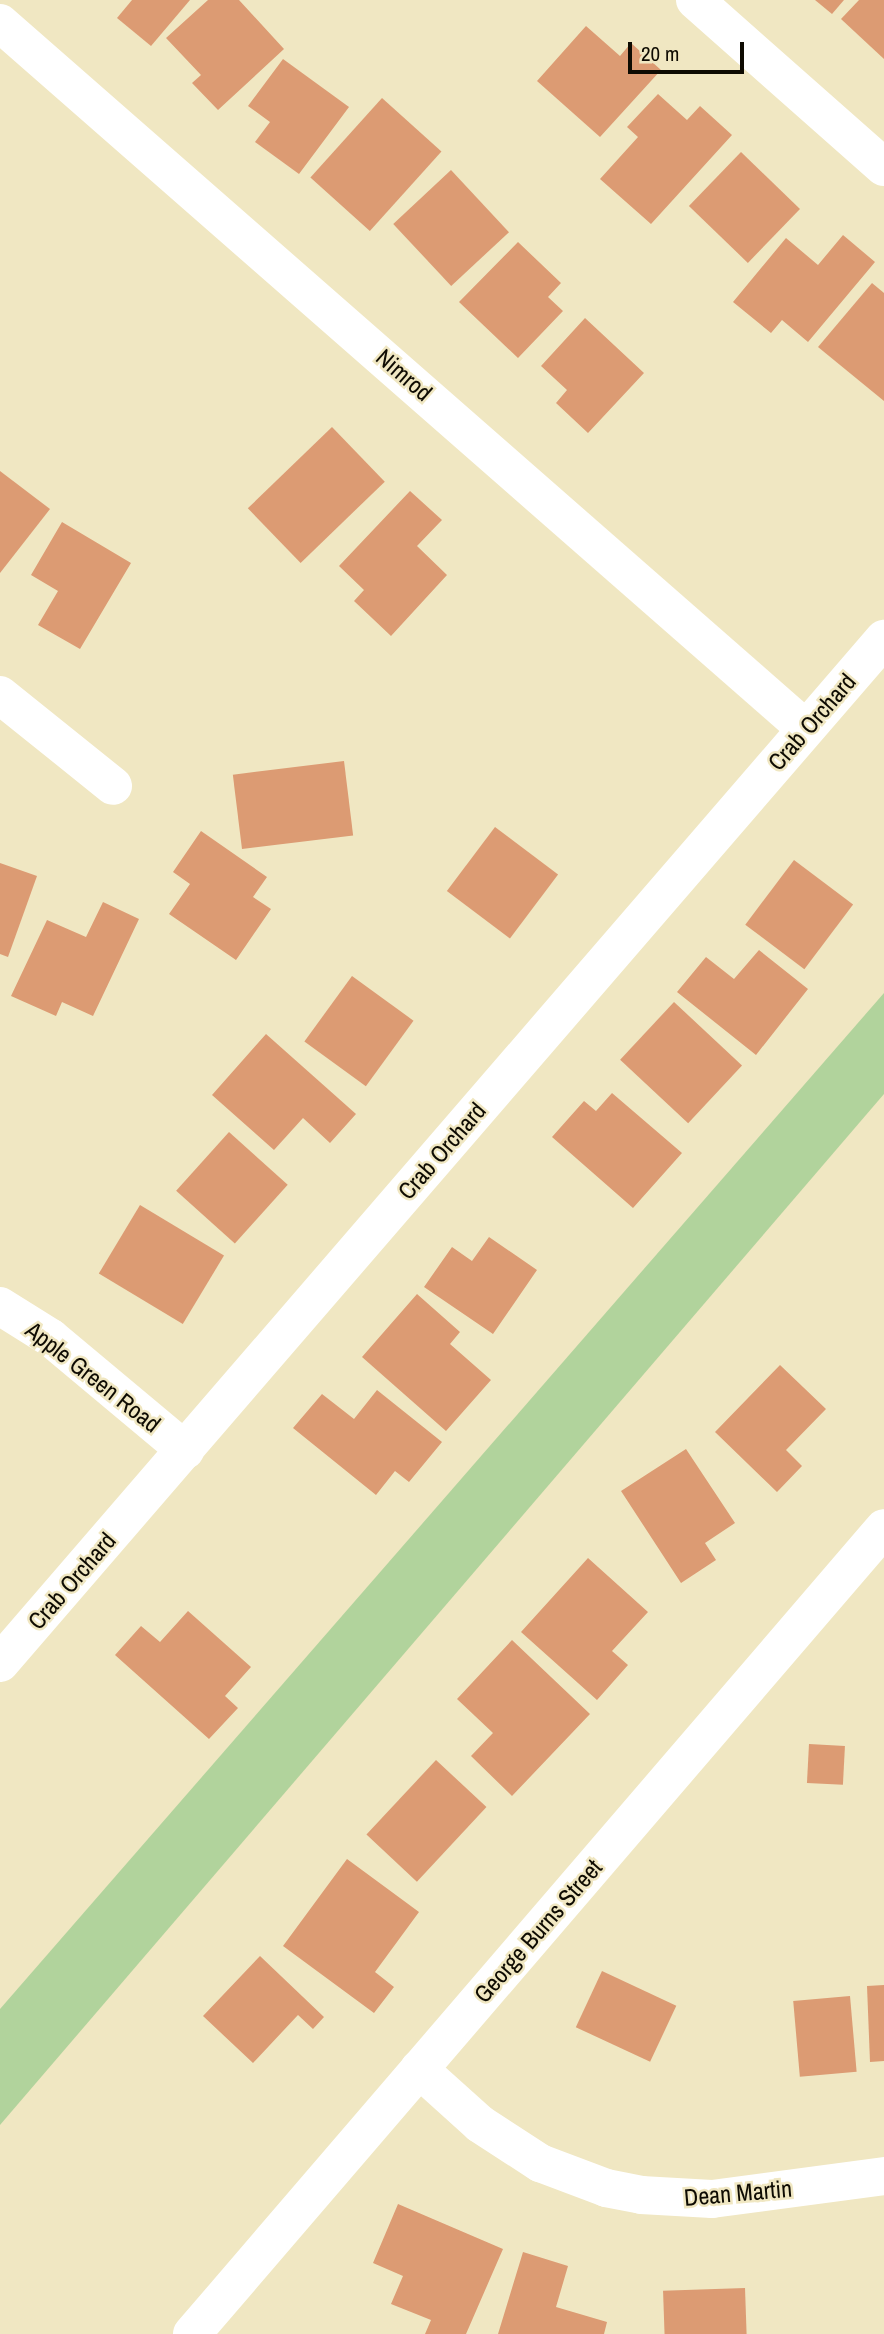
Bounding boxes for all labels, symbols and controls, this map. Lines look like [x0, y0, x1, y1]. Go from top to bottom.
scale bar [632, 28, 748, 72]
text: 20 m [641, 39, 679, 68]
street label: Nimrod [370, 343, 438, 407]
street label: Crab Orchard [762, 668, 862, 776]
street label: Crab Orchard [392, 1097, 492, 1205]
street label: Apple Green Road [20, 1315, 166, 1439]
street label: Crab Orchard [22, 1527, 122, 1635]
street label: George Burns Street [468, 1853, 608, 2009]
street label: Dean Martin [683, 2174, 793, 2212]

